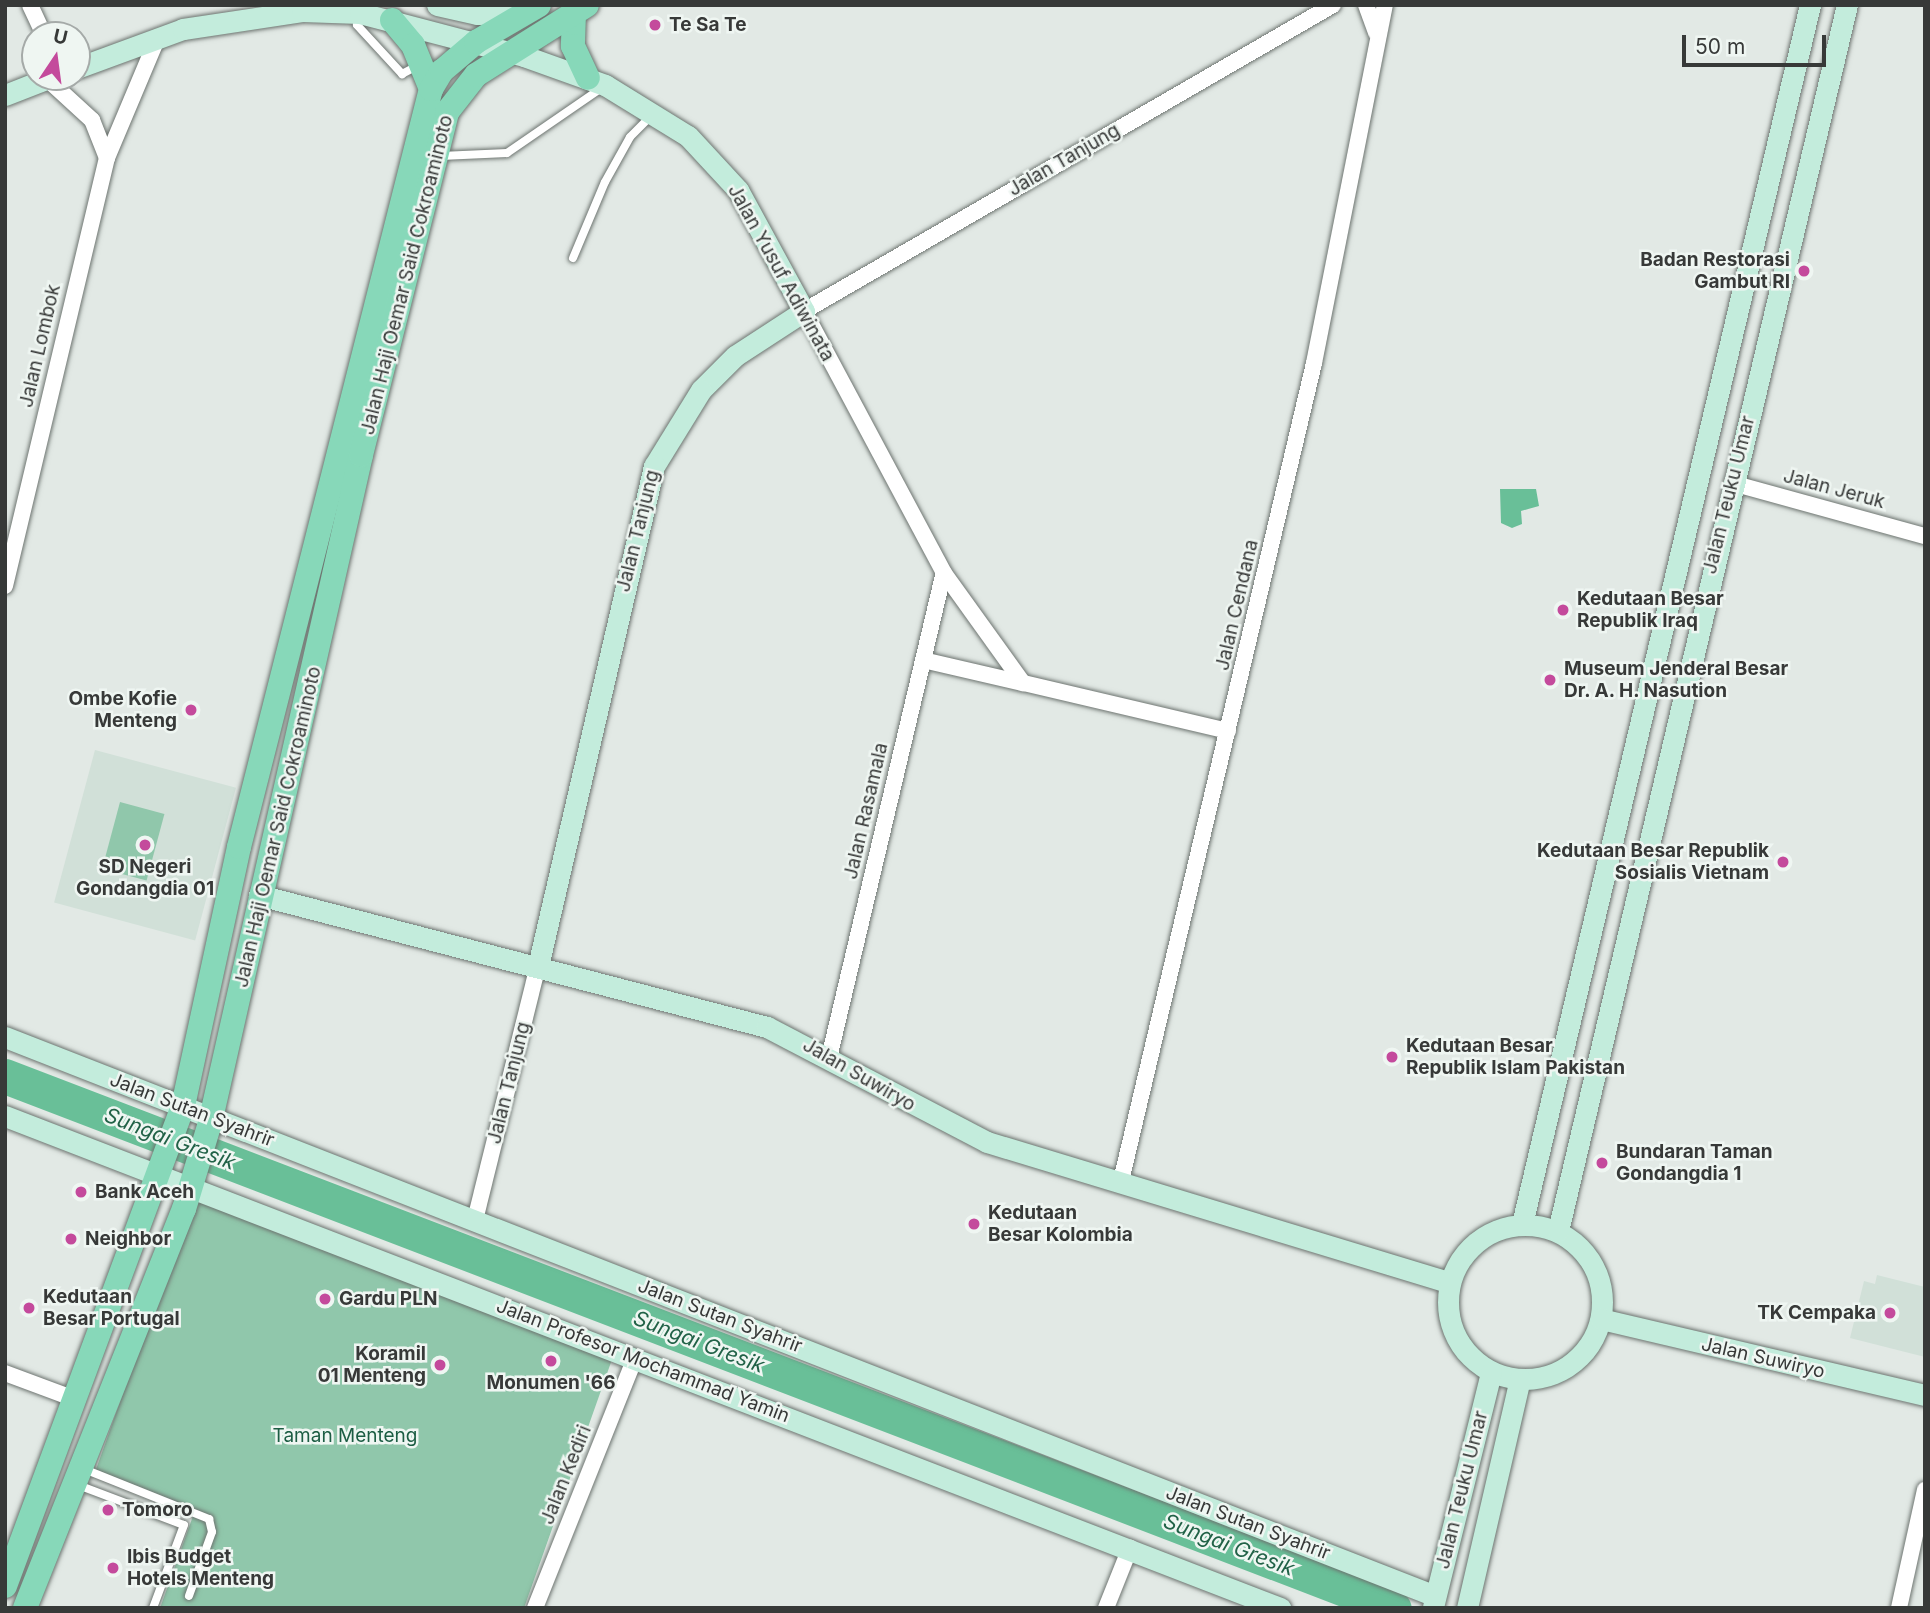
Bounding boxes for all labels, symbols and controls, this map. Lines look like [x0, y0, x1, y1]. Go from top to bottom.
place label: Te Sa Te [669, 14, 747, 36]
marker: Te Sa Te [647, 17, 663, 33]
north arrow [21, 21, 91, 91]
scale bar [1685, 21, 1828, 65]
text: U [51, 24, 70, 50]
text: 50 m [1695, 34, 1745, 59]
street label: Jalan Haji Oemar Said Cokroaminoto [356, 113, 458, 437]
street label: Jalan Tanjung [1004, 119, 1124, 201]
street label: Jalan Yusuf Adiwinata [723, 181, 839, 365]
place label: Badan Restorasi Gambut RI [1640, 249, 1790, 293]
marker: Badan Restorasi Gambut RI [1796, 263, 1812, 279]
street label: Jalan Lombok [15, 282, 65, 410]
street label: Jalan Teuku Umar [1698, 414, 1760, 576]
street label: Jalan Jeruk [1781, 465, 1887, 513]
street label: Jalan Tanjung [612, 468, 664, 594]
street label: Jalan Cendana [1211, 537, 1263, 673]
place label: Kedutaan Besar Republik Iraq [1577, 588, 1724, 632]
marker: Kedutaan Besar Republik Iraq [1555, 602, 1571, 618]
place label: Museum Jenderal Besar Dr. A. H. Nasution [1564, 658, 1788, 702]
street label: Jalan Haji Oemar Said Cokroaminoto [230, 664, 326, 990]
marker: Museum Jenderal Besar Dr. A. H. Nasution [1542, 672, 1558, 688]
place label: Ombe Kofie Menteng [68, 688, 177, 732]
marker: Ombe Kofie Menteng [183, 702, 199, 718]
street label: Jalan Rasamala [839, 741, 893, 881]
marker: SD Negeri Gondangdia 01 [137, 837, 153, 853]
place label: Kedutaan Besar Republik Sosialis Vietnam [1537, 840, 1769, 884]
marker: Kedutaan Besar Republik Sosialis Vietnam [1775, 854, 1791, 870]
place label: SD Negeri Gondangdia 01 [76, 856, 214, 900]
street label: Jalan Tanjung [483, 1020, 535, 1146]
street label: Jalan Suwiryo [799, 1034, 919, 1116]
place label: Kedutaan Besar Republik Islam Pakistan [1406, 1035, 1625, 1079]
marker: Kedutaan Besar Republik Islam Pakistan [1384, 1049, 1400, 1065]
street label: Jalan Sutan Syahrir [107, 1068, 277, 1152]
water label: Sungai Gresik [101, 1102, 239, 1176]
place label: Bundaran Taman Gondangdia 1 [1616, 1141, 1773, 1185]
marker: Bundaran Taman Gondangdia 1 [1594, 1155, 1610, 1171]
place label: Bank Aceh [95, 1181, 194, 1203]
marker: Bank Aceh [73, 1184, 89, 1200]
place label: Kedutaan Besar Kolombia [988, 1202, 1133, 1246]
marker: Kedutaan Besar Kolombia [966, 1216, 982, 1232]
place label: Neighbor [85, 1228, 171, 1250]
marker: Neighbor [63, 1231, 79, 1247]
street label: Jalan Sutan Syahrir [635, 1274, 805, 1358]
place label: Kedutaan Besar Portugal [43, 1286, 180, 1330]
place label: Gardu PLN [339, 1288, 437, 1310]
marker: Gardu PLN [317, 1291, 333, 1307]
street label: Jalan Profesor Mochammad Yamin [493, 1294, 793, 1428]
marker: Kedutaan Besar Portugal [21, 1300, 37, 1316]
place label: TK Cempaka [1757, 1302, 1876, 1324]
water label: Sungai Gresik [630, 1305, 768, 1379]
marker: TK Cempaka [1882, 1305, 1898, 1321]
street label: Jalan Suwiryo [1699, 1333, 1827, 1383]
place label: Koramil 01 Menteng [318, 1343, 426, 1387]
marker: Monumen '66 [543, 1353, 559, 1369]
marker: Koramil 01 Menteng [432, 1357, 448, 1373]
place label: Monumen '66 [486, 1372, 616, 1394]
street label: Jalan Teuku Umar [1431, 1409, 1493, 1571]
street label: Jalan Kediri [536, 1422, 596, 1528]
park label: Taman Menteng [273, 1425, 417, 1447]
street label: Jalan Sutan Syahrir [1163, 1481, 1333, 1565]
place label: Tomoro [122, 1499, 193, 1521]
marker: Tomoro [100, 1502, 116, 1518]
water label: Sungai Gresik [1160, 1508, 1298, 1582]
place label: Ibis Budget Hotels Menteng [127, 1546, 274, 1590]
marker: Ibis Budget Hotels Menteng [105, 1560, 121, 1576]

